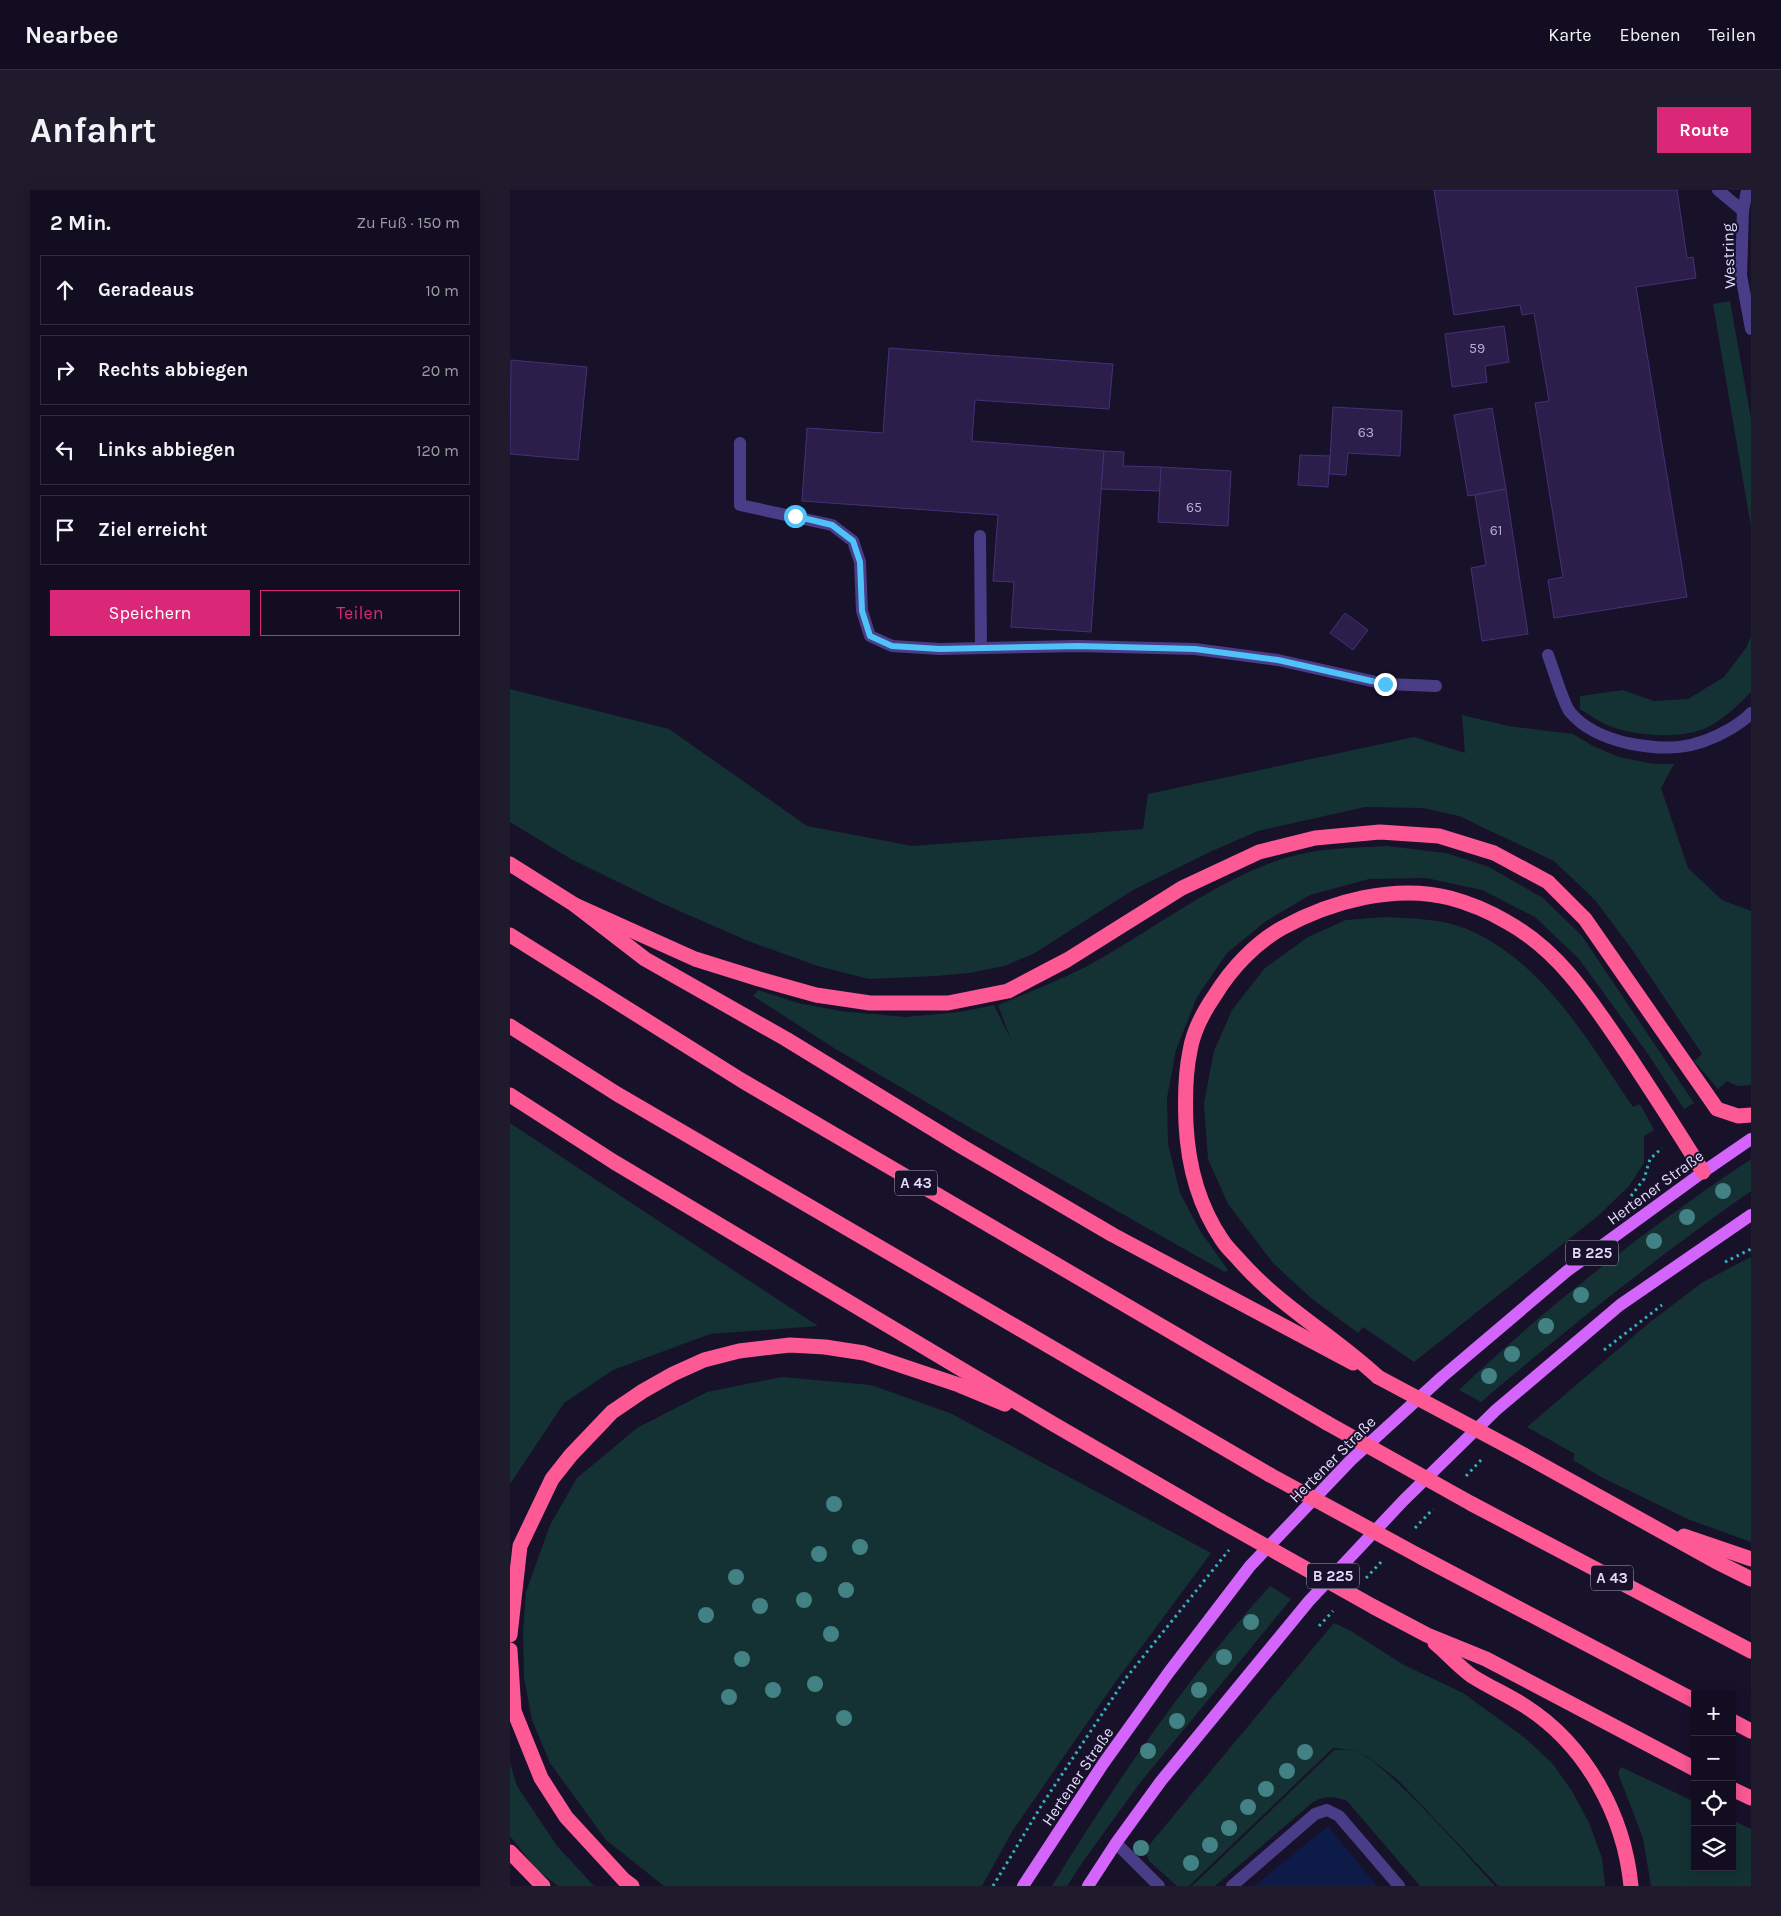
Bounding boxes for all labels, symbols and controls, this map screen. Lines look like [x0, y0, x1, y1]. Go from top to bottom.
text: Nearbee [25, 21, 119, 49]
text: Karte [1548, 24, 1592, 46]
text: Ebenen [1620, 24, 1681, 46]
text: Teilen [1709, 24, 1756, 46]
button: Route [1657, 107, 1751, 153]
text: Anfahrt [30, 110, 156, 151]
text: 2 Min. [50, 211, 111, 235]
text: Zu Fuß · 150 m [357, 213, 460, 232]
street label: Westring [1718, 223, 1739, 289]
icon: ahead [51, 276, 79, 304]
text: Geradeaus [98, 279, 194, 301]
text: 10 m [425, 281, 459, 300]
house number: 59 [1469, 340, 1485, 357]
icon: right [51, 356, 79, 384]
text: Rechts abbiegen [98, 359, 248, 381]
text: 20 m [421, 361, 459, 380]
house number: 63 [1358, 424, 1374, 441]
icon: left [51, 436, 79, 464]
text: Links abbiegen [98, 439, 235, 461]
text: 120 m [416, 441, 459, 460]
house number: 65 [1186, 499, 1202, 516]
route start [784, 505, 807, 528]
icon: arrive [51, 516, 79, 544]
text: Ziel erreicht [98, 519, 208, 541]
house number: 61 [1490, 522, 1502, 539]
button: Speichern [50, 590, 250, 636]
button: Teilen [260, 590, 460, 636]
route end [1374, 673, 1397, 696]
street label: Hertener Straße [1603, 1146, 1707, 1229]
road number: A 43 [895, 1170, 937, 1196]
road number: B 225 [1566, 1240, 1618, 1266]
street label: Hertener Straße [1285, 1412, 1380, 1507]
road number: B 225 [1307, 1564, 1359, 1588]
road number: A 43 [1591, 1566, 1633, 1590]
map controls [1691, 1691, 1736, 1871]
button: + [1691, 1691, 1736, 1736]
street label: Hertener Straße [1037, 1723, 1117, 1829]
button: − [1691, 1736, 1736, 1781]
button: locate [1691, 1781, 1736, 1826]
button: layers [1691, 1826, 1736, 1871]

